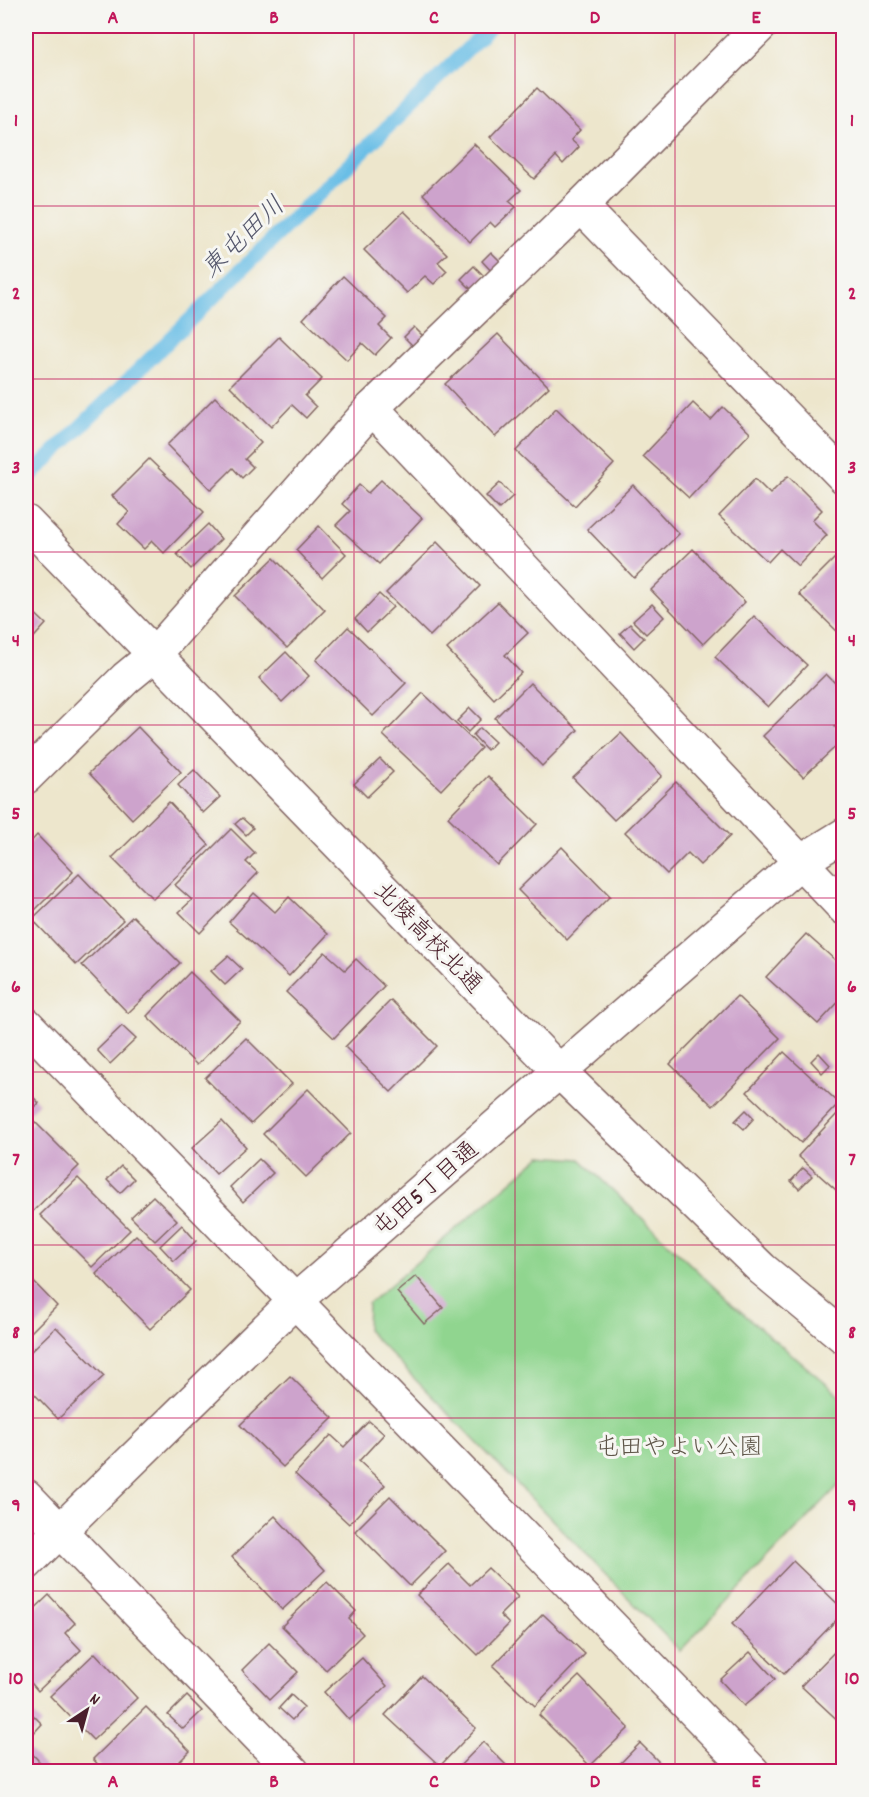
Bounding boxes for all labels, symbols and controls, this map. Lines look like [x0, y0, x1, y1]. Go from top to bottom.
text: A [108, 5, 119, 33]
text: B [269, 5, 279, 33]
text: C [429, 5, 439, 33]
text: D [590, 5, 601, 33]
text: E [751, 5, 761, 33]
text: 1 [14, 108, 18, 136]
text: 1 [850, 108, 854, 136]
water label: 東屯田川 [194, 189, 295, 288]
text: 2 [12, 281, 20, 309]
text: 2 [848, 281, 856, 309]
text: 3 [12, 455, 20, 483]
text: 3 [848, 455, 856, 483]
text: 4 [12, 628, 20, 656]
text: 4 [848, 628, 856, 656]
text: 5 [11, 801, 21, 829]
text: 5 [847, 801, 857, 829]
street label: 北陵高校北通 [365, 875, 489, 1003]
text: 6 [11, 974, 21, 1002]
text: 6 [847, 974, 857, 1002]
street label: 屯田5丁目通 [366, 1134, 488, 1246]
text: 7 [12, 1147, 20, 1175]
text: 7 [848, 1147, 856, 1175]
text: 8 [12, 1320, 20, 1348]
text: 8 [848, 1320, 856, 1348]
park label: 屯田やよい公園 [595, 1432, 763, 1466]
text: 9 [11, 1493, 21, 1521]
text: 9 [847, 1493, 857, 1521]
text: 10 [8, 1666, 24, 1694]
text: 10 [844, 1666, 860, 1694]
north arrow [57, 1680, 117, 1740]
text: N [84, 1688, 104, 1712]
text: A [108, 1769, 119, 1797]
text: B [269, 1769, 279, 1797]
text: C [429, 1769, 439, 1797]
text: D [590, 1769, 601, 1797]
text: E [751, 1769, 761, 1797]

